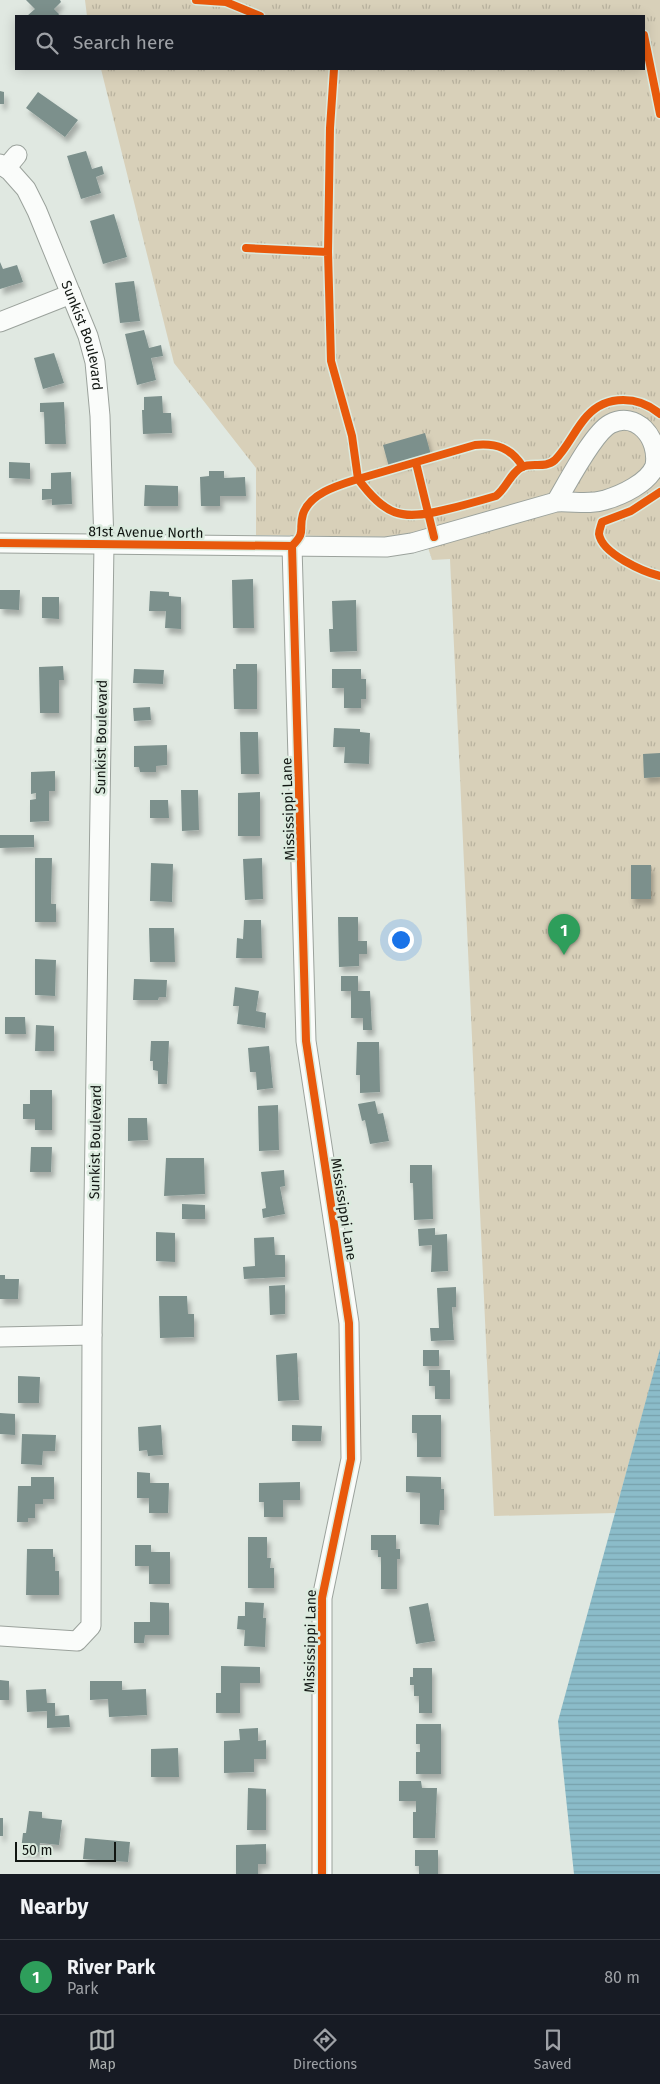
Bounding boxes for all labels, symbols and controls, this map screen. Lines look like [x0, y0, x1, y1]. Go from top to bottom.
search box [15, 15, 645, 70]
icon: search [33, 29, 61, 57]
text: Search here [73, 31, 174, 54]
street label: Sunkist Boulevard [57, 278, 106, 391]
street label: 81st Avenue North [88, 523, 204, 542]
street label: Sunkist Boulevard [92, 680, 111, 794]
street label: Mississippi Lane [278, 757, 299, 861]
pin: 1 [548, 914, 580, 955]
your location [388, 927, 414, 953]
street label: Sunkist Boulevard [86, 1085, 105, 1199]
street label: Mississippi Lane [327, 1157, 360, 1261]
street label: Mississippi Lane [301, 1589, 320, 1693]
scale bar [15, 1839, 116, 1862]
text: 50 m [22, 1842, 53, 1859]
text: Nearby [20, 1894, 88, 1920]
text: River Park [67, 1956, 155, 1979]
text: 1 [32, 1968, 40, 1987]
text: 80 m [604, 1968, 640, 1987]
text: Park [67, 1979, 99, 1998]
tab: Map [88, 2026, 116, 2073]
tab: Directions [293, 2026, 357, 2073]
tab: Saved [534, 2026, 572, 2073]

